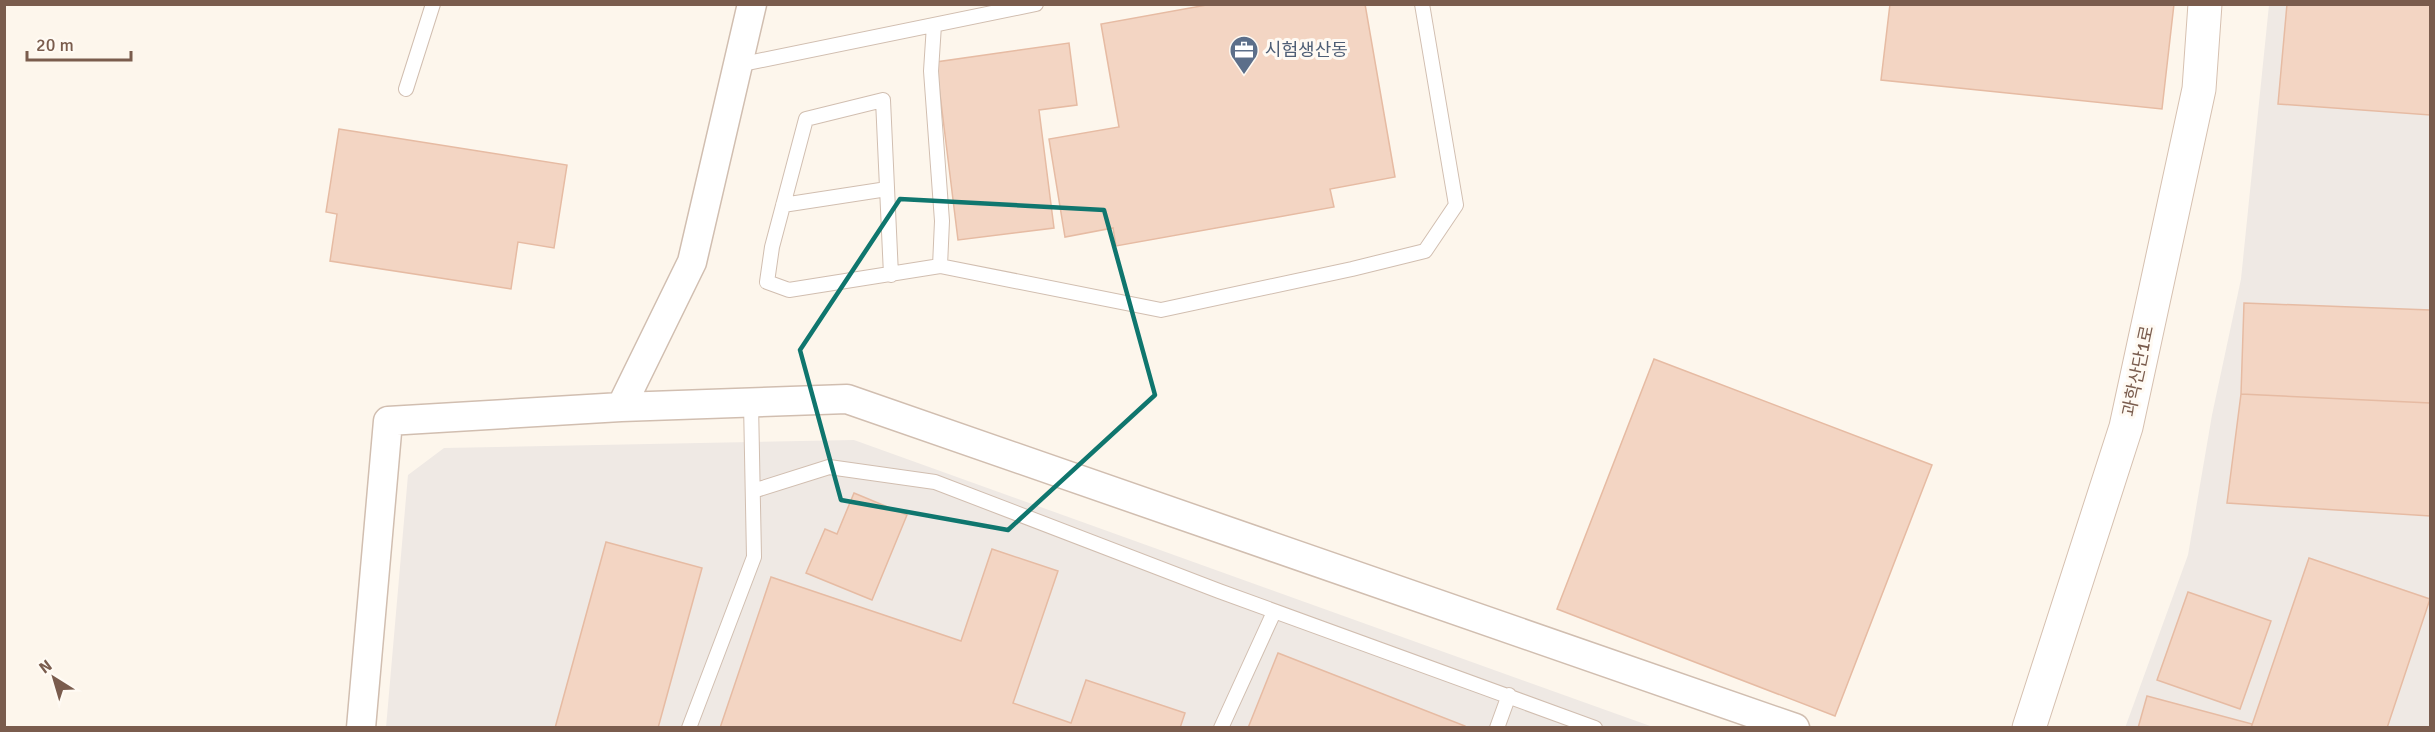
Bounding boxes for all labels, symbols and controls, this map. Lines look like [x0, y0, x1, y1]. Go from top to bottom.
scale bar [27, 24, 130, 62]
text: 20 m [36, 34, 74, 56]
office icon: 시험생산동 [1228, 34, 1260, 76]
place label: 시험생산동 [1265, 39, 1348, 61]
street label: 과학산단1로 [2118, 323, 2158, 419]
north arrow [24, 648, 84, 708]
text: N [35, 655, 56, 678]

